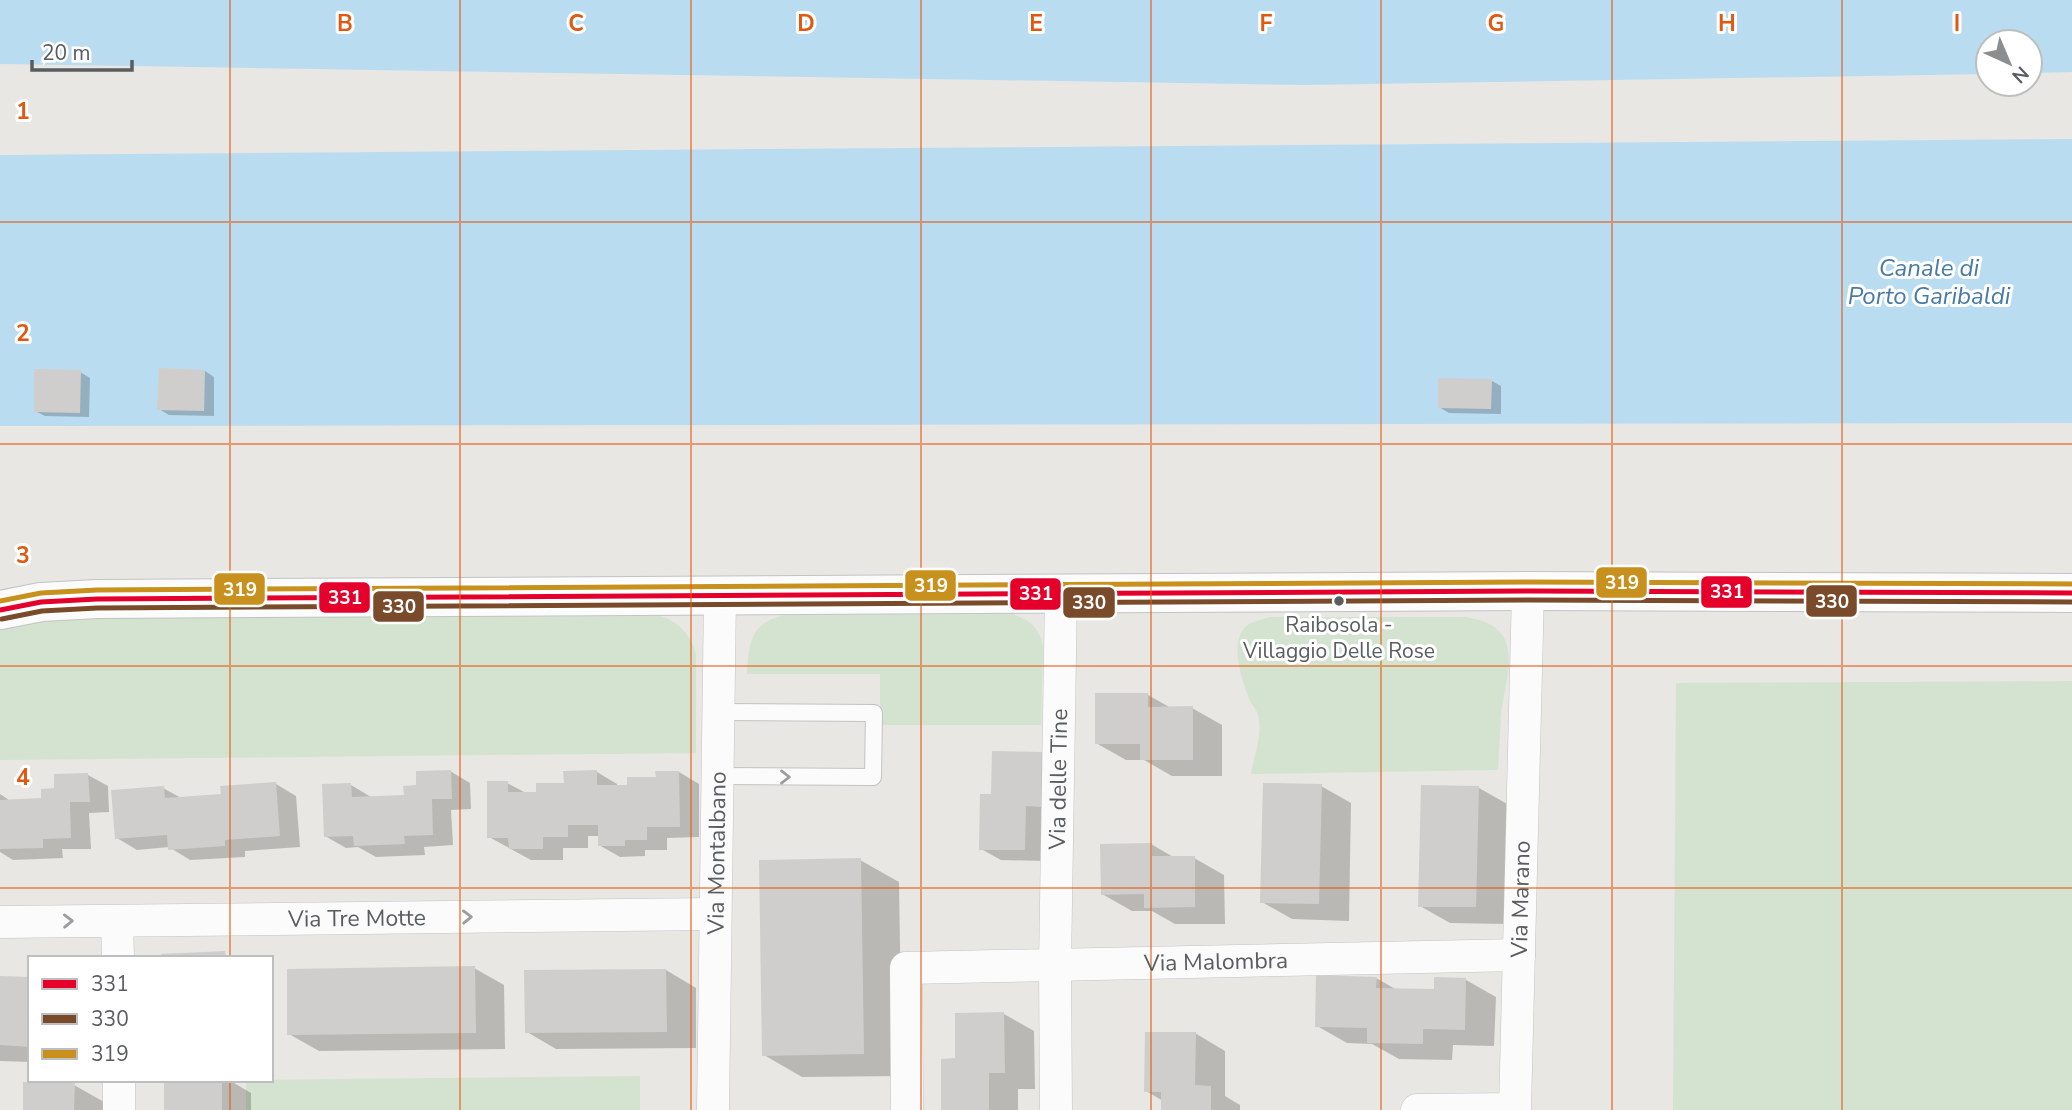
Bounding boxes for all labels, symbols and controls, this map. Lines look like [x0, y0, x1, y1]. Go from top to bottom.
text: B [337, 8, 353, 39]
text: C [568, 8, 584, 39]
text: D [797, 8, 815, 39]
text: E [1029, 8, 1043, 39]
text: F [1260, 8, 1273, 39]
text: G [1488, 8, 1504, 39]
text: H [1718, 8, 1736, 39]
text: I [1954, 8, 1960, 39]
scale bar [32, 28, 131, 72]
north arrow [1974, 28, 2044, 98]
text: 20 m [42, 39, 91, 67]
text: N [2006, 60, 2034, 89]
text: 1 [16, 96, 30, 127]
water label: Canale di Porto Garibaldi [1848, 252, 2011, 312]
text: 2 [16, 318, 30, 349]
text: 3 [16, 540, 30, 571]
line badge: 319 [1595, 566, 1648, 599]
line badge: 319 [904, 569, 957, 602]
text: 319 [1605, 570, 1639, 596]
line badge: 319 [213, 572, 266, 606]
text: 319 [914, 573, 948, 599]
line badge: 331 [1700, 575, 1753, 609]
text: 319 [223, 577, 257, 603]
line badge: 331 [1009, 577, 1062, 611]
text: 331 [1710, 579, 1744, 605]
line badge: 331 [318, 581, 371, 614]
text: 331 [1019, 581, 1053, 607]
line badge: 330 [1805, 584, 1858, 618]
text: 331 [328, 585, 362, 611]
line badge: 330 [1062, 586, 1116, 619]
text: 330 [1815, 589, 1849, 615]
line badge: 330 [372, 590, 425, 623]
text: 330 [1072, 590, 1106, 616]
text: 330 [382, 594, 416, 620]
marker: Raibosola - Villaggio Delle Rose [1332, 594, 1346, 608]
place label: Raibosola - Villaggio Delle Rose [1242, 611, 1435, 665]
street label: Via delle Tine [1042, 708, 1075, 851]
text: 4 [16, 762, 30, 793]
one-way arrow [780, 769, 791, 785]
street label: Via Montalbano [700, 771, 734, 936]
street label: Via Marano [1504, 840, 1538, 959]
street label: Via Tre Motte [287, 902, 426, 935]
one-way arrow [462, 909, 473, 925]
one-way arrow [63, 913, 74, 929]
street label: Via Malombra [1143, 945, 1288, 979]
legend [28, 956, 273, 1082]
text: 331 [91, 970, 129, 998]
text: 330 [91, 1005, 129, 1033]
text: 319 [91, 1040, 129, 1068]

